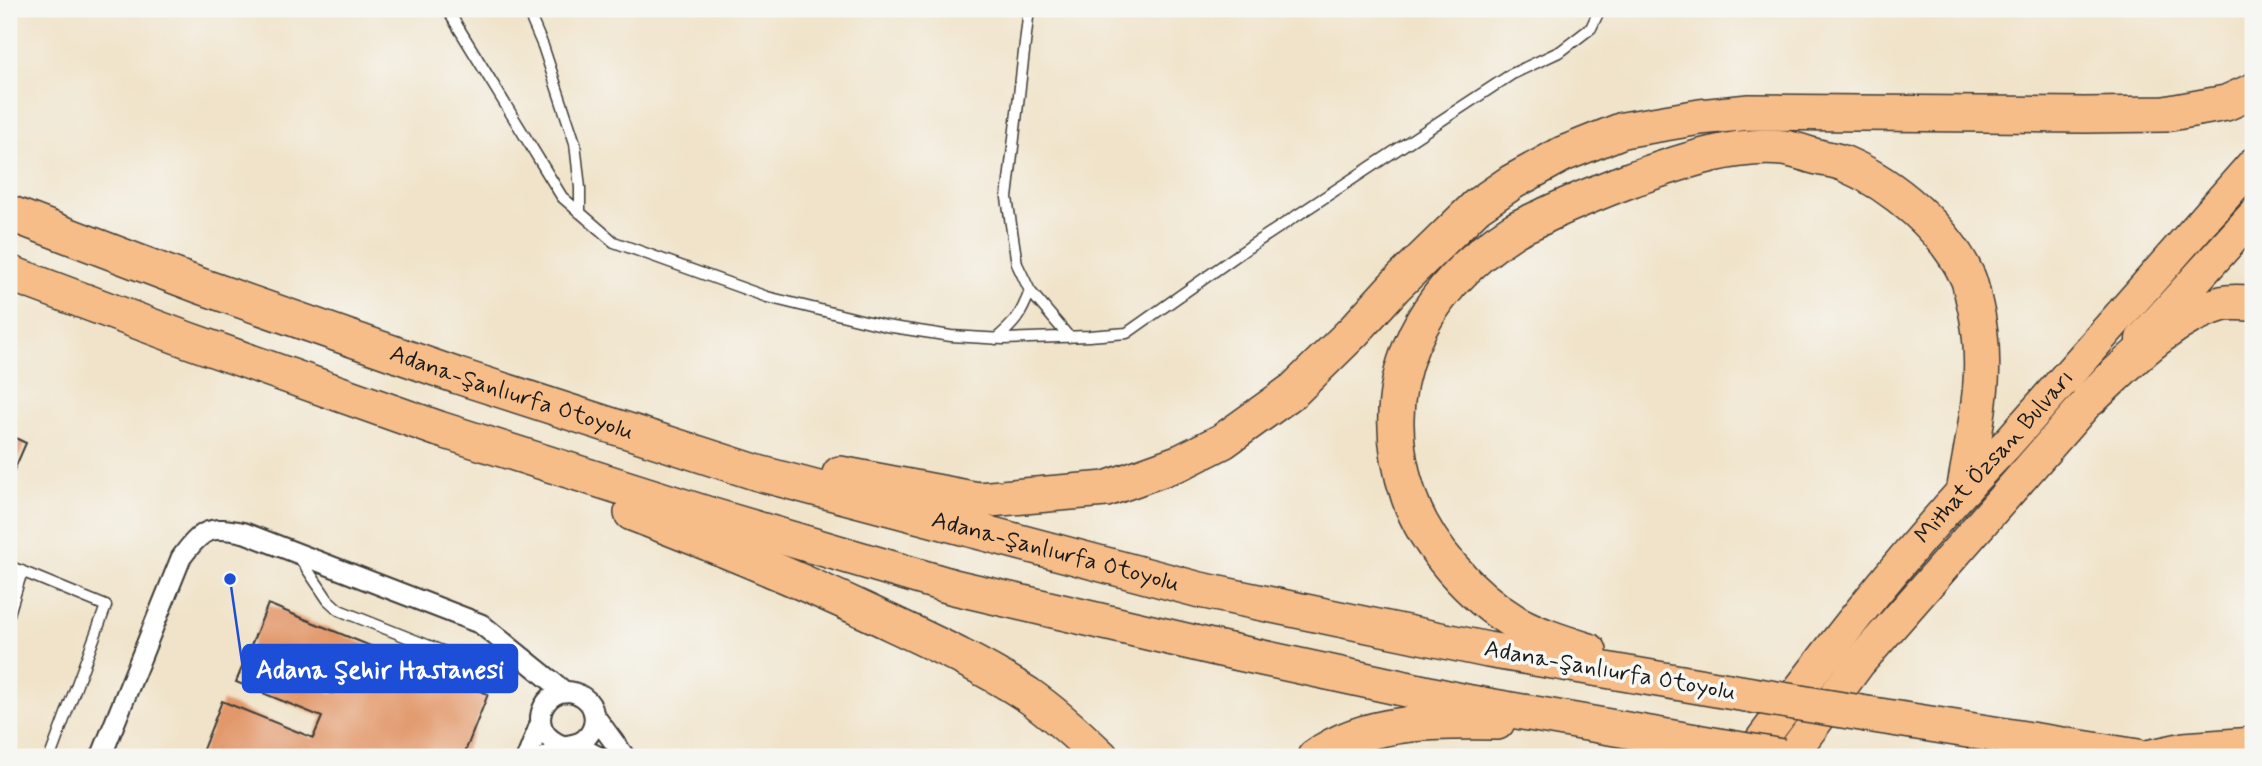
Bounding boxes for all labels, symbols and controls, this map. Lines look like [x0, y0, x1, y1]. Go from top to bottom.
street label: Adana-Şanlıurfa Otoyolu [386, 338, 638, 447]
street label: Mithat Özsan Bulvarı [1908, 363, 2081, 550]
street label: Adana-Şanlıurfa Otoyolu [928, 504, 1183, 599]
street label: Adana-Şanlıurfa Otoyolu [1482, 634, 1738, 708]
callout: Adana Şehir Hastanesi [243, 645, 517, 692]
text: Adana Şehir Hastanesi [256, 654, 504, 688]

